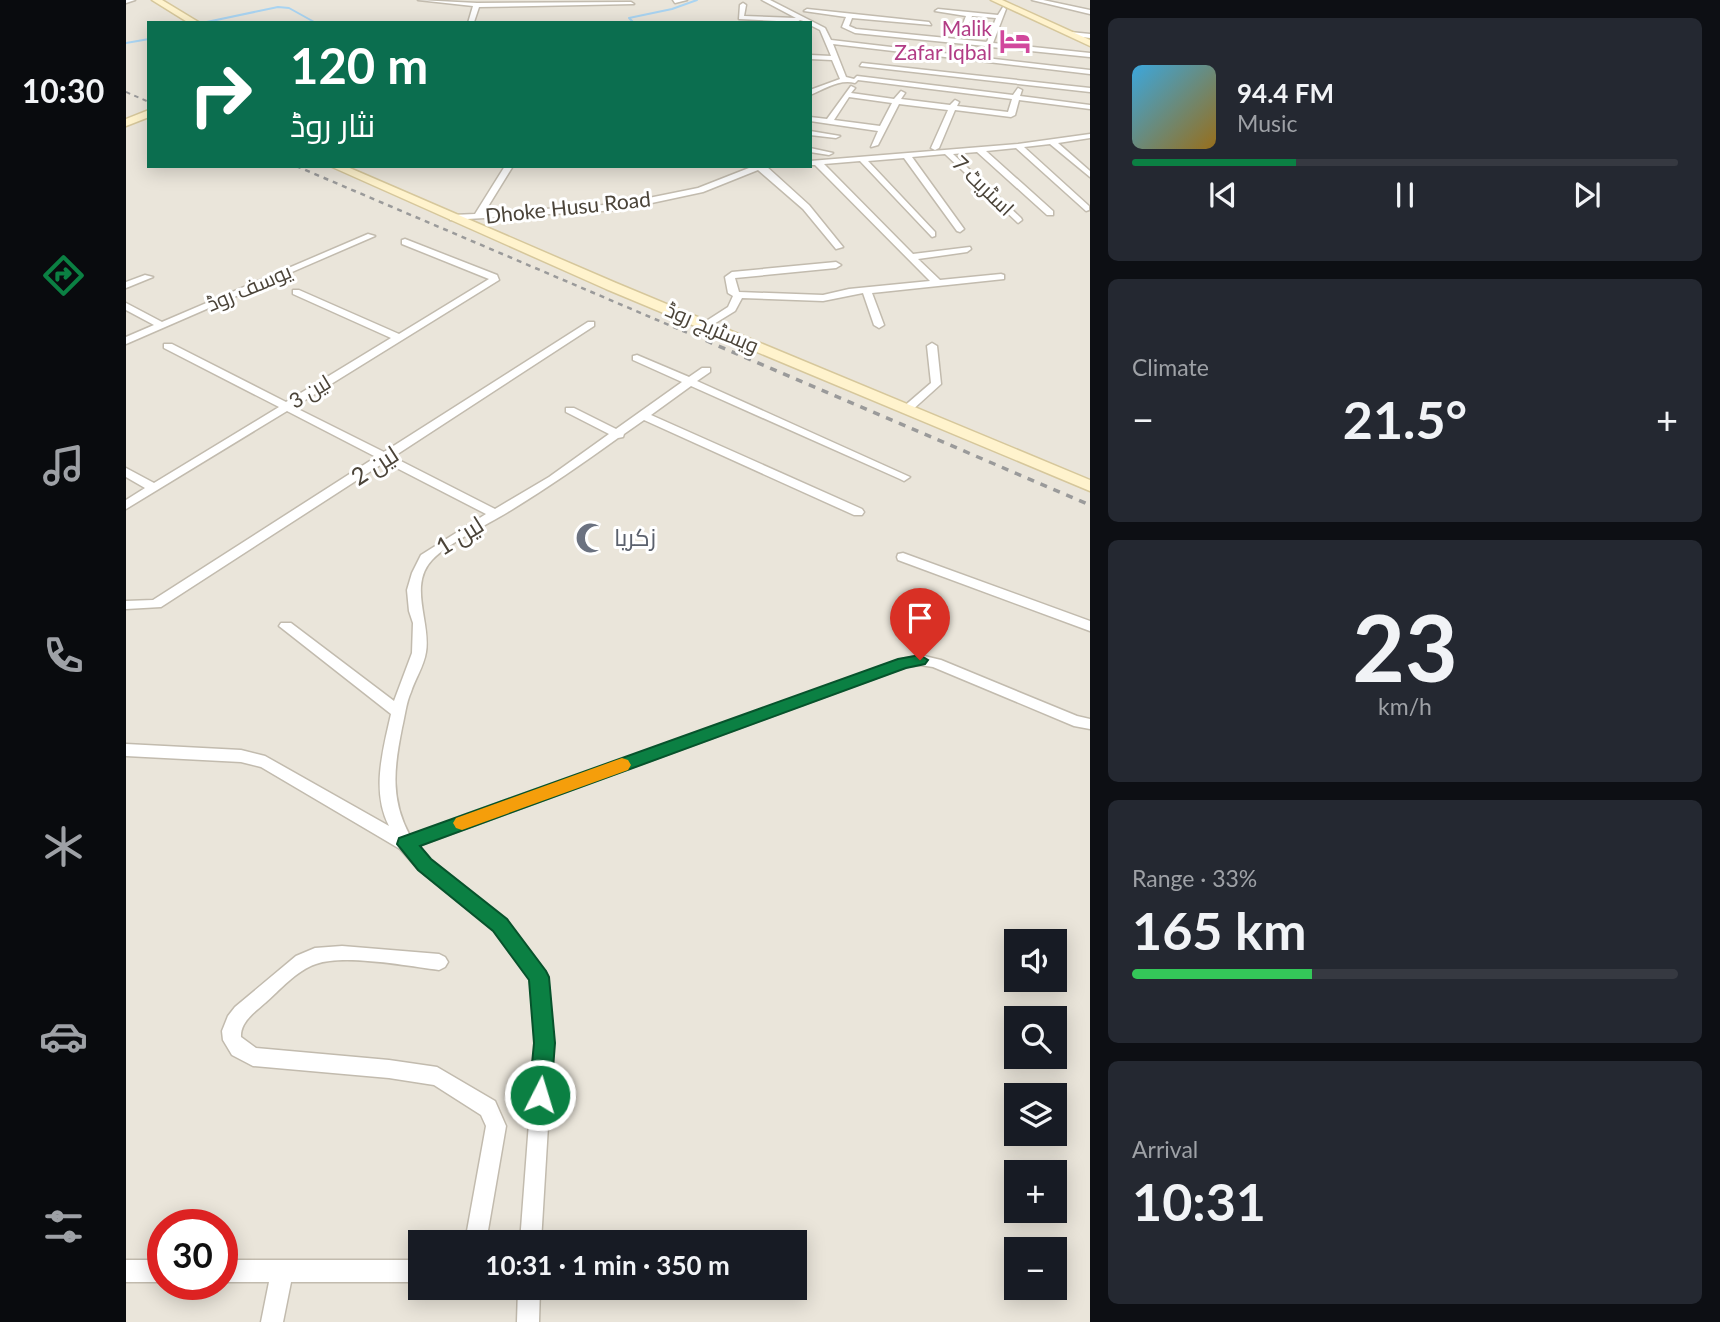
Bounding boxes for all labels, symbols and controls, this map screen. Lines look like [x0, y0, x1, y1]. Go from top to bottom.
place label: Malik Zafar Iqbal [894, 15, 992, 64]
hotel icon: Malik Zafar Iqbal [998, 24, 1032, 58]
text: 120 m [290, 36, 428, 94]
icon: right [175, 49, 266, 140]
text: 10:30 [22, 71, 104, 110]
text: 94.4 FM [1237, 77, 1334, 109]
text: نثار روڈ [290, 105, 375, 144]
text: Music [1237, 109, 1297, 137]
street label: اسٹریٹ 7 [947, 150, 1020, 221]
icon: previous [1204, 176, 1242, 214]
icon: pause [1386, 176, 1424, 214]
icon: next [1568, 176, 1606, 214]
street label: Dhoke Husu Road [484, 185, 652, 228]
icon: directions [39, 251, 88, 300]
street label: یوسف روڈ [202, 257, 295, 317]
street label: ویسٹریج روڈ [661, 296, 763, 360]
text: Climate [1132, 353, 1209, 381]
street label: لین 3 [284, 369, 336, 415]
text: 21.5° [1343, 388, 1467, 450]
text: − [1132, 396, 1154, 442]
text: + [1656, 396, 1678, 442]
street label: لین 2 [345, 439, 404, 491]
icon: music [39, 441, 88, 490]
street label: لین 1 [430, 509, 489, 561]
mosque icon: زکریا [574, 521, 608, 555]
place label: زکریا [614, 522, 656, 551]
pin [890, 588, 950, 660]
text: 23 [1352, 592, 1458, 701]
icon: arrive [901, 599, 939, 637]
icon: phone [39, 631, 88, 680]
text: km/h [1378, 692, 1432, 720]
icon: climate [39, 822, 88, 871]
text: Range · 33% [1132, 864, 1257, 892]
text: 165 km [1132, 899, 1306, 961]
map controls [1004, 929, 1067, 1300]
button: sound [1004, 929, 1067, 992]
button: search [1004, 1006, 1067, 1069]
icon: car [39, 1012, 88, 1061]
position arrow [503, 1058, 577, 1132]
button: layers [1004, 1083, 1067, 1146]
text: Arrival [1132, 1135, 1198, 1163]
button: + [1004, 1160, 1067, 1223]
text: 10:31 [1132, 1170, 1266, 1232]
icon: filters [39, 1202, 88, 1251]
speed limit sign: 30 [147, 1209, 238, 1300]
button: − [1004, 1237, 1067, 1300]
text: 10:31 · 1 min · 350 m [485, 1249, 730, 1281]

